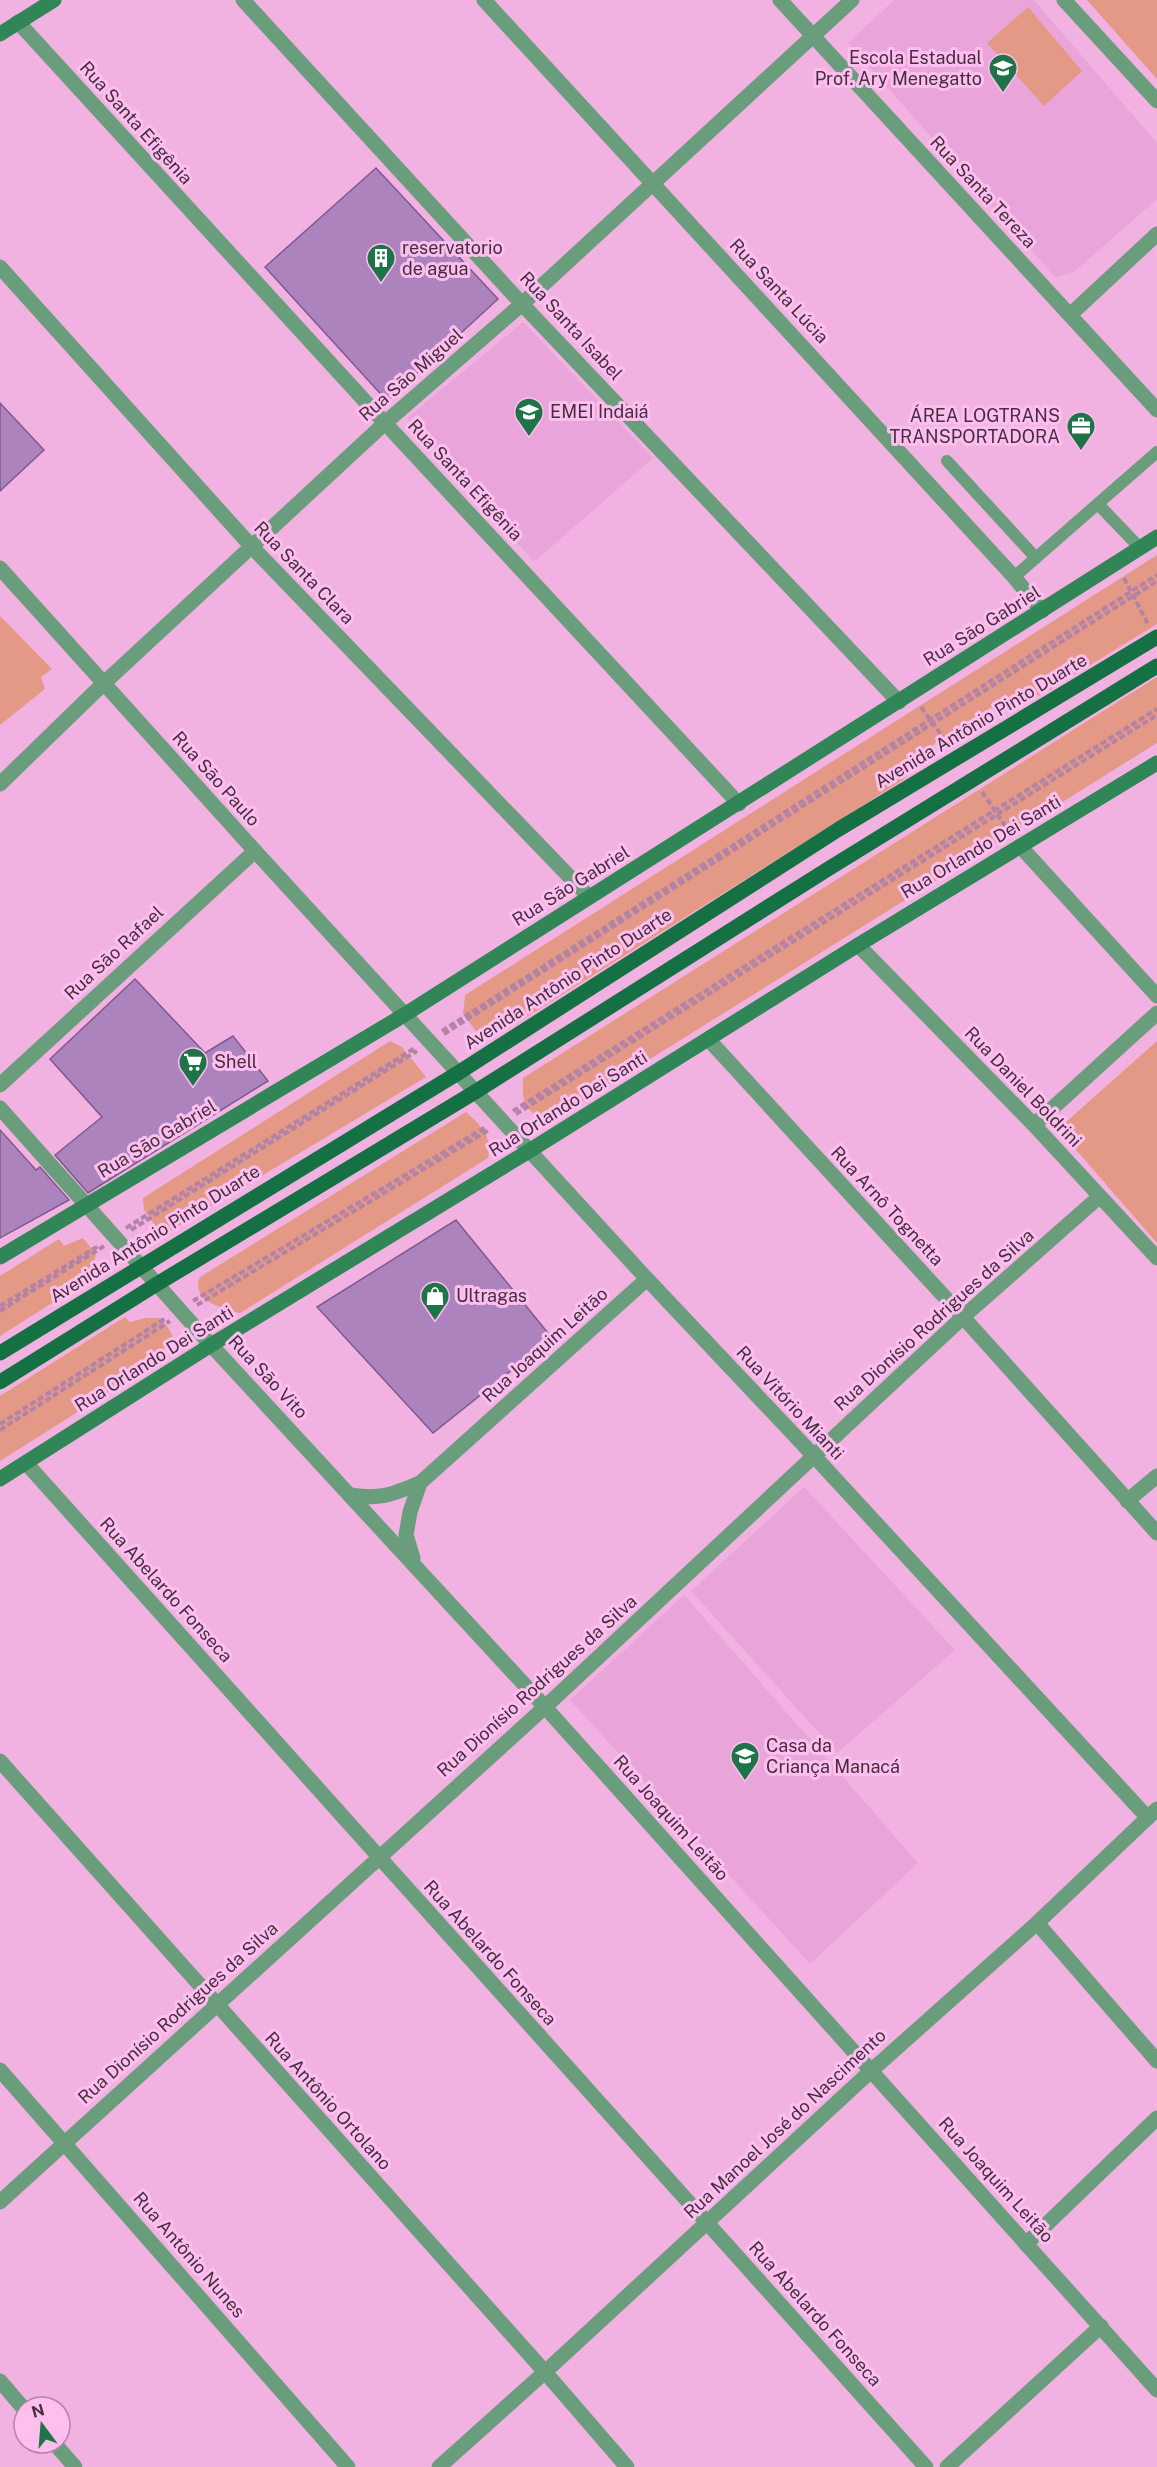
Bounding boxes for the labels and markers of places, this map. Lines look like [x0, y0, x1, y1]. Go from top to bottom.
place label: Escola Estadual Prof. Ary Menegatto [815, 47, 982, 89]
school or university icon: Escola Estadual Prof. Ary Menegatto [987, 52, 1019, 94]
place label: reservatorio de agua [402, 237, 503, 279]
building icon: reservatorio de agua [365, 242, 397, 284]
school or university icon: EMEI Indaiá [513, 396, 545, 438]
place label: EMEI Indaiá [550, 401, 649, 422]
place label: ÁREA LOGTRANS TRANSPORTADORA [889, 404, 1060, 447]
office icon: ÁREA LOGTRANS TRANSPORTADORA [1065, 410, 1097, 452]
supermarket icon: Shell [177, 1046, 209, 1088]
place label: Shell [214, 1051, 257, 1072]
shop icon: Ultragas [419, 1280, 451, 1322]
place label: Ultragas [456, 1285, 527, 1306]
place label: Casa da Criança Manacá [766, 1735, 900, 1777]
school or university icon: Casa da Criança Manacá [729, 1740, 761, 1782]

